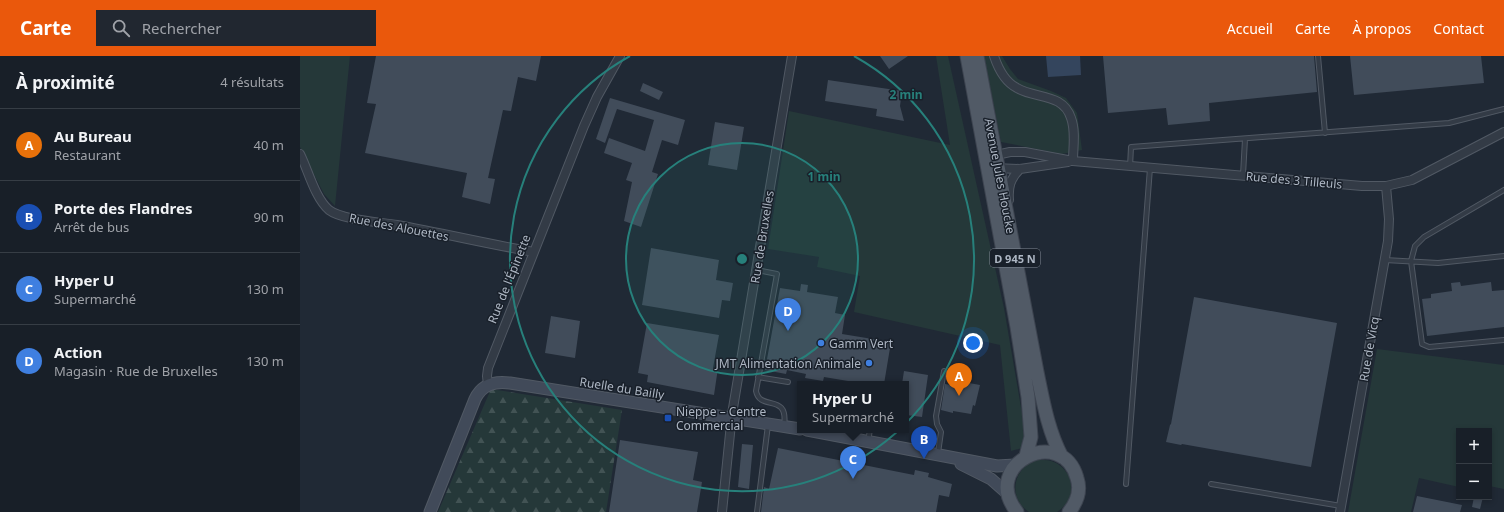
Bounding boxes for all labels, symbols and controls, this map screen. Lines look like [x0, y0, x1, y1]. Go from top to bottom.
search box [96, 10, 376, 46]
text: Carte [20, 15, 72, 41]
icon: search [110, 17, 132, 39]
text: Rechercher [142, 18, 221, 38]
text: Accueil [1227, 19, 1273, 38]
text: Carte [1295, 19, 1330, 38]
text: À propos [1352, 19, 1411, 38]
text: Contact [1433, 19, 1484, 38]
text: À proximité [16, 71, 115, 94]
text: 4 résultats [220, 73, 284, 91]
text: 2 min [889, 86, 923, 103]
street label: Avenue Jules Houcke [980, 117, 1020, 235]
text: Au Bureau [54, 126, 132, 146]
text: A [25, 136, 34, 154]
text: 40 m [254, 136, 284, 154]
text: Restaurant [54, 146, 121, 164]
street label: Rue des 3 Tilleuls [1245, 167, 1343, 193]
text: 1 min [807, 168, 841, 185]
street label: Rue de Bruxelles [746, 189, 778, 285]
text: Porte des Flandres [54, 198, 192, 218]
text: B [25, 208, 33, 226]
text: 90 m [254, 208, 284, 226]
street label: Rue des Alouettes [348, 209, 451, 245]
text: Arrêt de bus [54, 218, 129, 236]
street label: Rue de l'Épinette [483, 232, 535, 326]
road number: D 945 N [990, 249, 1040, 267]
centre of rings [735, 252, 749, 266]
text: Hyper U [54, 270, 114, 290]
text: C [25, 280, 33, 298]
text: 130 m [246, 280, 284, 298]
text: Supermarché [54, 290, 136, 308]
pin: D [775, 298, 801, 331]
street label: Rue de Vicq [1355, 315, 1383, 383]
your location [963, 333, 983, 353]
place label: Gamm Vert [829, 335, 894, 352]
marker: Gamm Vert [816, 338, 826, 348]
text: Action [54, 342, 102, 362]
text: D [24, 352, 34, 370]
text: 130 m [246, 352, 284, 370]
place label: JMT Alimentation Animale [714, 355, 861, 372]
marker: JMT Alimentation Animale [864, 358, 874, 368]
text: Magasin · Rue de Bruxelles [54, 362, 218, 380]
pin: A [946, 363, 972, 396]
street label: Ruelle du Bailly [578, 373, 666, 403]
popup [797, 381, 909, 433]
text: Hyper U [812, 388, 872, 408]
place label: Nieppe – Centre Commercial [676, 403, 767, 434]
text: Supermarché [812, 408, 894, 426]
marker: Nieppe – Centre Commercial [663, 413, 673, 423]
pin: B [911, 426, 937, 459]
map controls [1456, 428, 1492, 500]
button: + [1456, 428, 1492, 464]
pin: C [840, 446, 866, 479]
button: − [1456, 464, 1492, 500]

